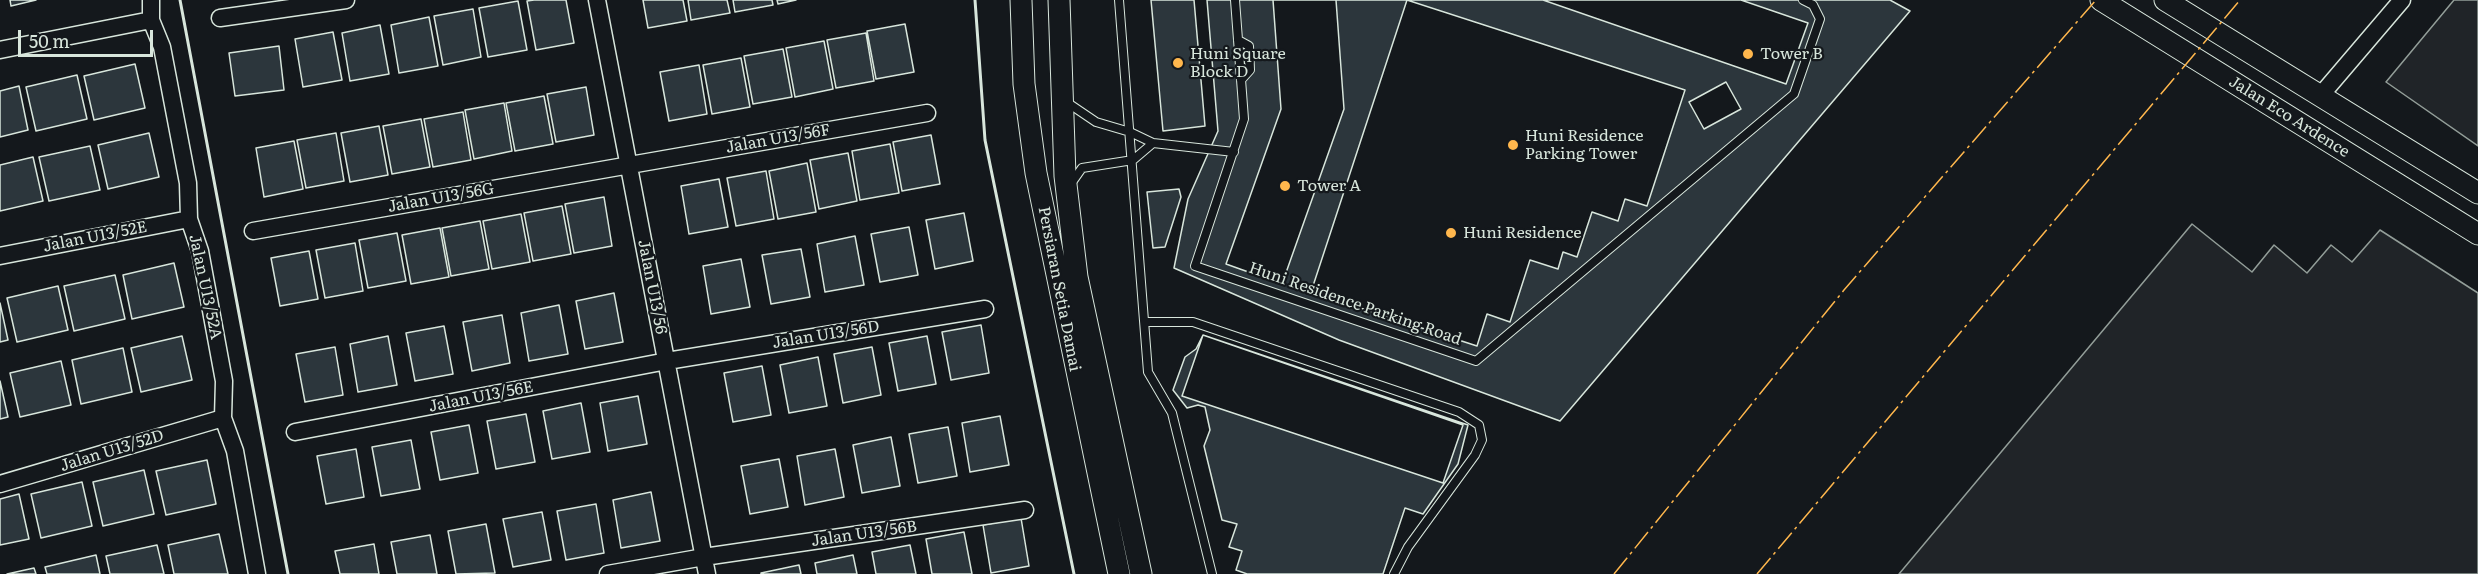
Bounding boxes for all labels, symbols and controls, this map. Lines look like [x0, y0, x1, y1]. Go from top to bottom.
scale bar [21, 18, 156, 56]
text: 50 m [29, 27, 70, 54]
place label: Huni Square Block D [1190, 44, 1286, 82]
place label: Tower B [1760, 44, 1823, 64]
marker: Tower B [1741, 47, 1755, 61]
marker: Huni Square Block D [1171, 56, 1185, 70]
street label: Jalan Eco Ardence [2225, 72, 2353, 162]
street label: Jalan U13/56F [724, 120, 832, 158]
place label: Huni Residence Parking Tower [1525, 126, 1644, 164]
marker: Huni Residence Parking Tower [1506, 138, 1520, 152]
place label: Tower A [1297, 176, 1361, 196]
street label: Jalan U13/56G [386, 179, 496, 217]
marker: Tower A [1278, 179, 1292, 193]
street label: Persiaran Setia Damai [1034, 205, 1084, 373]
street label: Jalan U13/52E [41, 218, 149, 256]
place label: Huni Residence [1463, 223, 1582, 243]
marker: Huni Residence [1444, 226, 1458, 240]
street label: Jalan U13/52A [184, 233, 226, 341]
street label: Jalan U13/56 [633, 238, 671, 336]
street label: Huni Residence Parking Road [1246, 259, 1464, 349]
street label: Jalan U13/56D [771, 317, 881, 353]
street label: Jalan U13/56E [427, 377, 535, 417]
street label: Jalan U13/52D [58, 426, 166, 476]
street label: Jalan U13/56B [810, 517, 918, 551]

